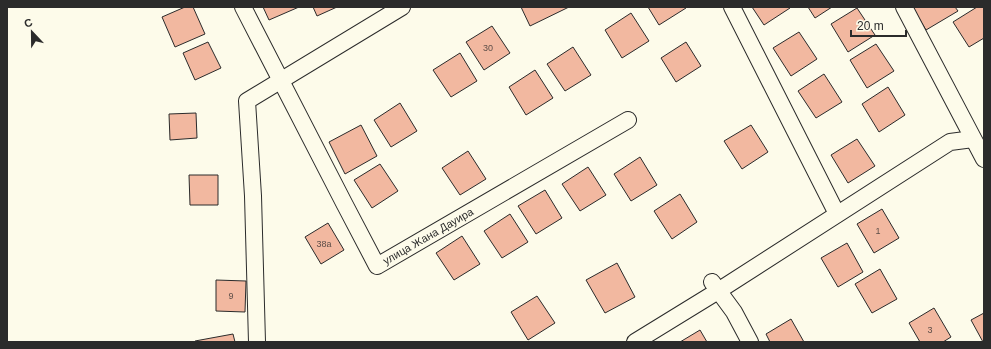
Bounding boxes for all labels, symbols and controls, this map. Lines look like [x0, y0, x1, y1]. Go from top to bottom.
north arrow [12, 12, 52, 52]
scale bar [851, 12, 906, 38]
text: С [22, 16, 34, 30]
text: 20 m [857, 19, 884, 33]
house number: 30 [483, 43, 493, 53]
street label: улица Жана Дауира [381, 205, 476, 267]
house number: 1 [875, 226, 881, 236]
house number: 38а [316, 239, 332, 249]
house number: 9 [228, 291, 234, 301]
house number: 3 [927, 325, 933, 335]

